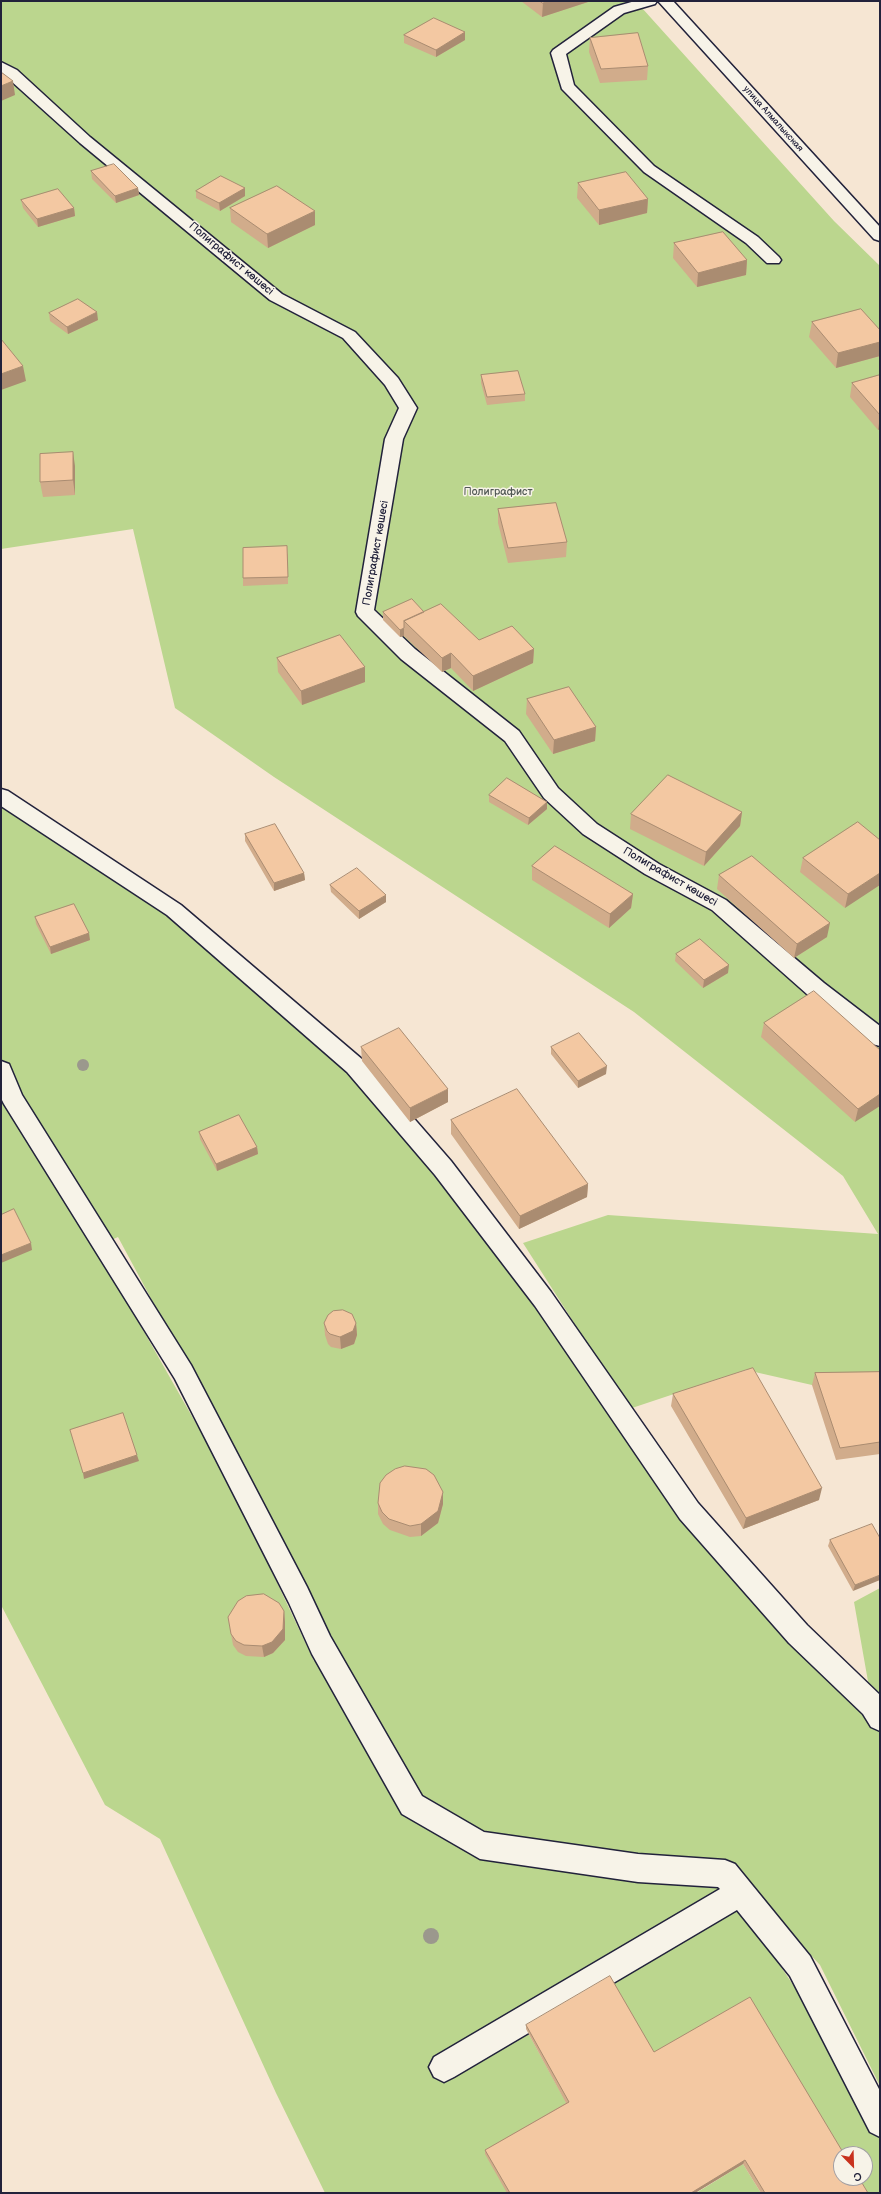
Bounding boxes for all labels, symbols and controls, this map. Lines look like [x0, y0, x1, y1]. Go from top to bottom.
street label: улица Алмалыкская [741, 84, 805, 154]
street label: Полиграфист көшесі [186, 220, 276, 298]
park label: Полиграфист [463, 485, 533, 499]
street label: Полиграфист көшесі [360, 499, 392, 607]
street label: Полиграфист көшесі [621, 845, 719, 909]
north arrow [833, 2146, 873, 2186]
text: С [851, 2169, 864, 2184]

